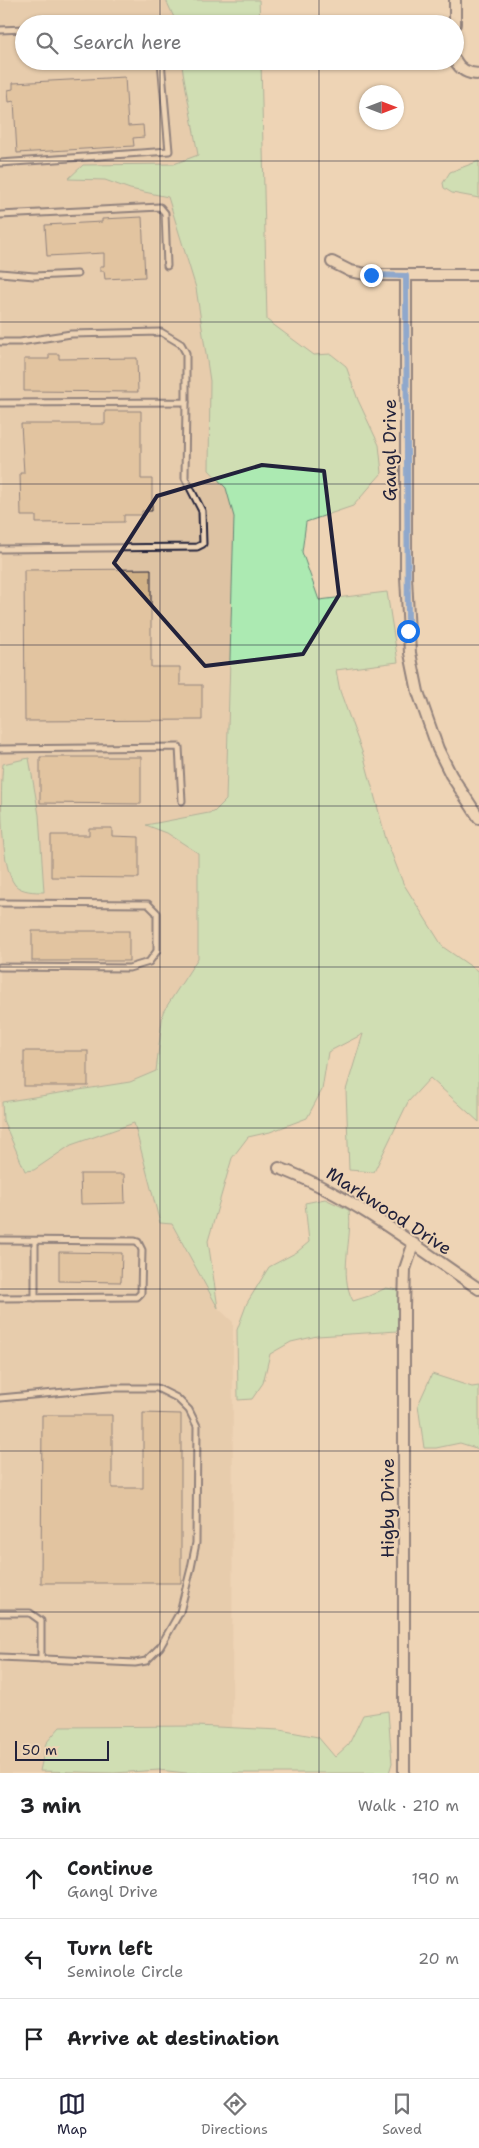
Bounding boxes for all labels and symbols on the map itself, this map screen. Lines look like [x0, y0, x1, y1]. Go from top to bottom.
north arrow [359, 85, 404, 130]
route end [360, 264, 383, 287]
street label: Gangl Drive [378, 399, 402, 501]
route start [397, 620, 420, 643]
street label: Markwood Drive [322, 1161, 456, 1261]
street label: Higby Drive [376, 1458, 400, 1558]
scale bar [15, 1738, 109, 1761]

